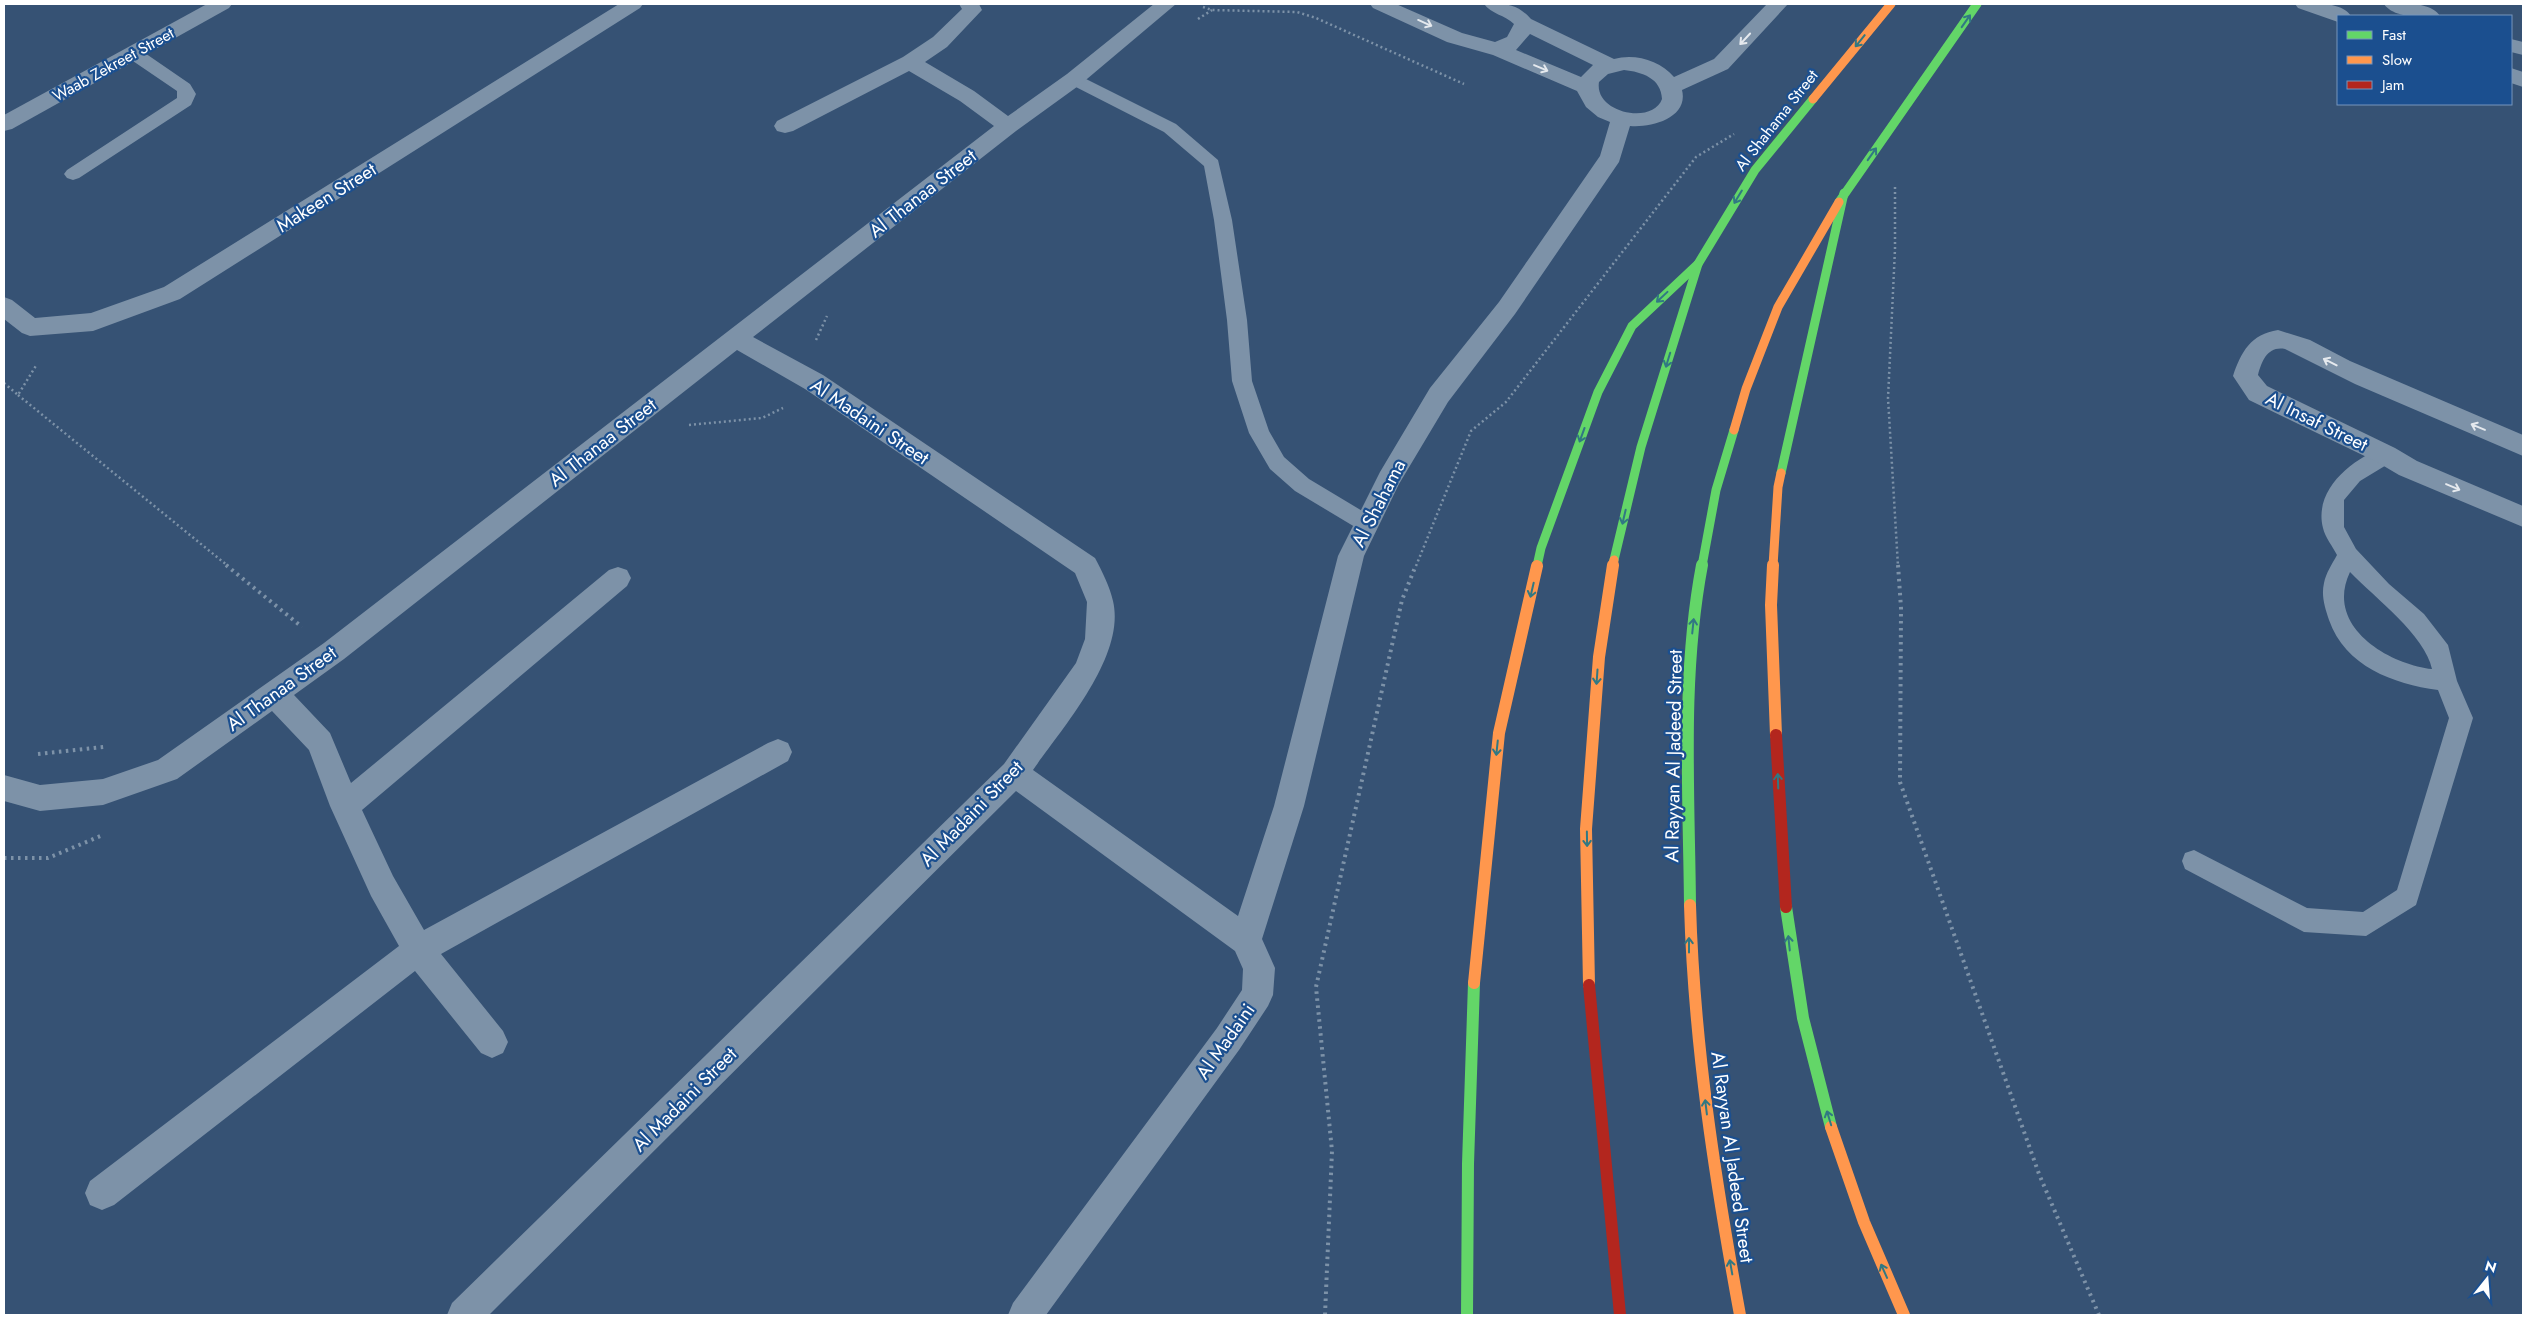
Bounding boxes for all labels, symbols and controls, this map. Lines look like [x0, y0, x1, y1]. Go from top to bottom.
one-way arrow [1961, 14, 1971, 28]
legend [2337, 15, 2512, 105]
one-way arrow [1417, 19, 1432, 29]
street label: Waab Zekreet Street [48, 21, 178, 107]
text: Fast [2382, 24, 2406, 46]
one-way arrow [1739, 33, 1751, 46]
one-way arrow [1854, 35, 1866, 48]
text: Slow [2382, 49, 2413, 71]
one-way arrow [1533, 64, 1548, 73]
street label: Al Shahama Street [1729, 65, 1823, 176]
text: Jam [2380, 74, 2405, 96]
street label: Al Thanaa Street [863, 143, 982, 244]
one-way arrow [1867, 147, 1877, 161]
street label: Makeen Street [271, 156, 382, 239]
one-way arrow [1733, 189, 1743, 203]
one-way arrow [1656, 291, 1669, 303]
one-way arrow [1662, 352, 1672, 368]
one-way arrow [2322, 356, 2337, 366]
street label: Al Madaini Street [805, 372, 935, 471]
street label: Al Insaf Street [2261, 385, 2373, 458]
street label: Al Thanaa Street [543, 392, 662, 493]
one-way arrow [2471, 421, 2486, 430]
one-way arrow [1577, 427, 1586, 443]
street label: Al Shahama [1345, 455, 1412, 552]
one-way arrow [2445, 483, 2460, 492]
one-way arrow [1619, 508, 1628, 524]
one-way arrow [1527, 581, 1536, 597]
one-way arrow [1689, 618, 1698, 634]
street label: Al Thanaa Street [221, 639, 342, 737]
street label: Al Rayyan Al Jadeed Street [1658, 649, 1689, 863]
one-way arrow [1593, 669, 1602, 685]
one-way arrow [1493, 740, 1502, 756]
street label: Al Madaini Street [914, 754, 1029, 872]
one-way arrow [1774, 773, 1783, 789]
one-way arrow [1582, 831, 1591, 847]
one-way arrow [1784, 935, 1794, 951]
one-way arrow [1684, 937, 1694, 954]
street label: Al Madaini [1189, 998, 1261, 1085]
street label: Al Madaini Street [626, 1041, 743, 1158]
street label: Al Rayyan Al Jadeed Street [1704, 1050, 1761, 1265]
one-way arrow [1701, 1099, 1711, 1115]
one-way arrow [1823, 1110, 1833, 1126]
north arrow [2462, 1254, 2512, 1304]
text: N [2483, 1255, 2499, 1278]
one-way arrow [1726, 1260, 1735, 1276]
one-way arrow [1878, 1264, 1888, 1279]

